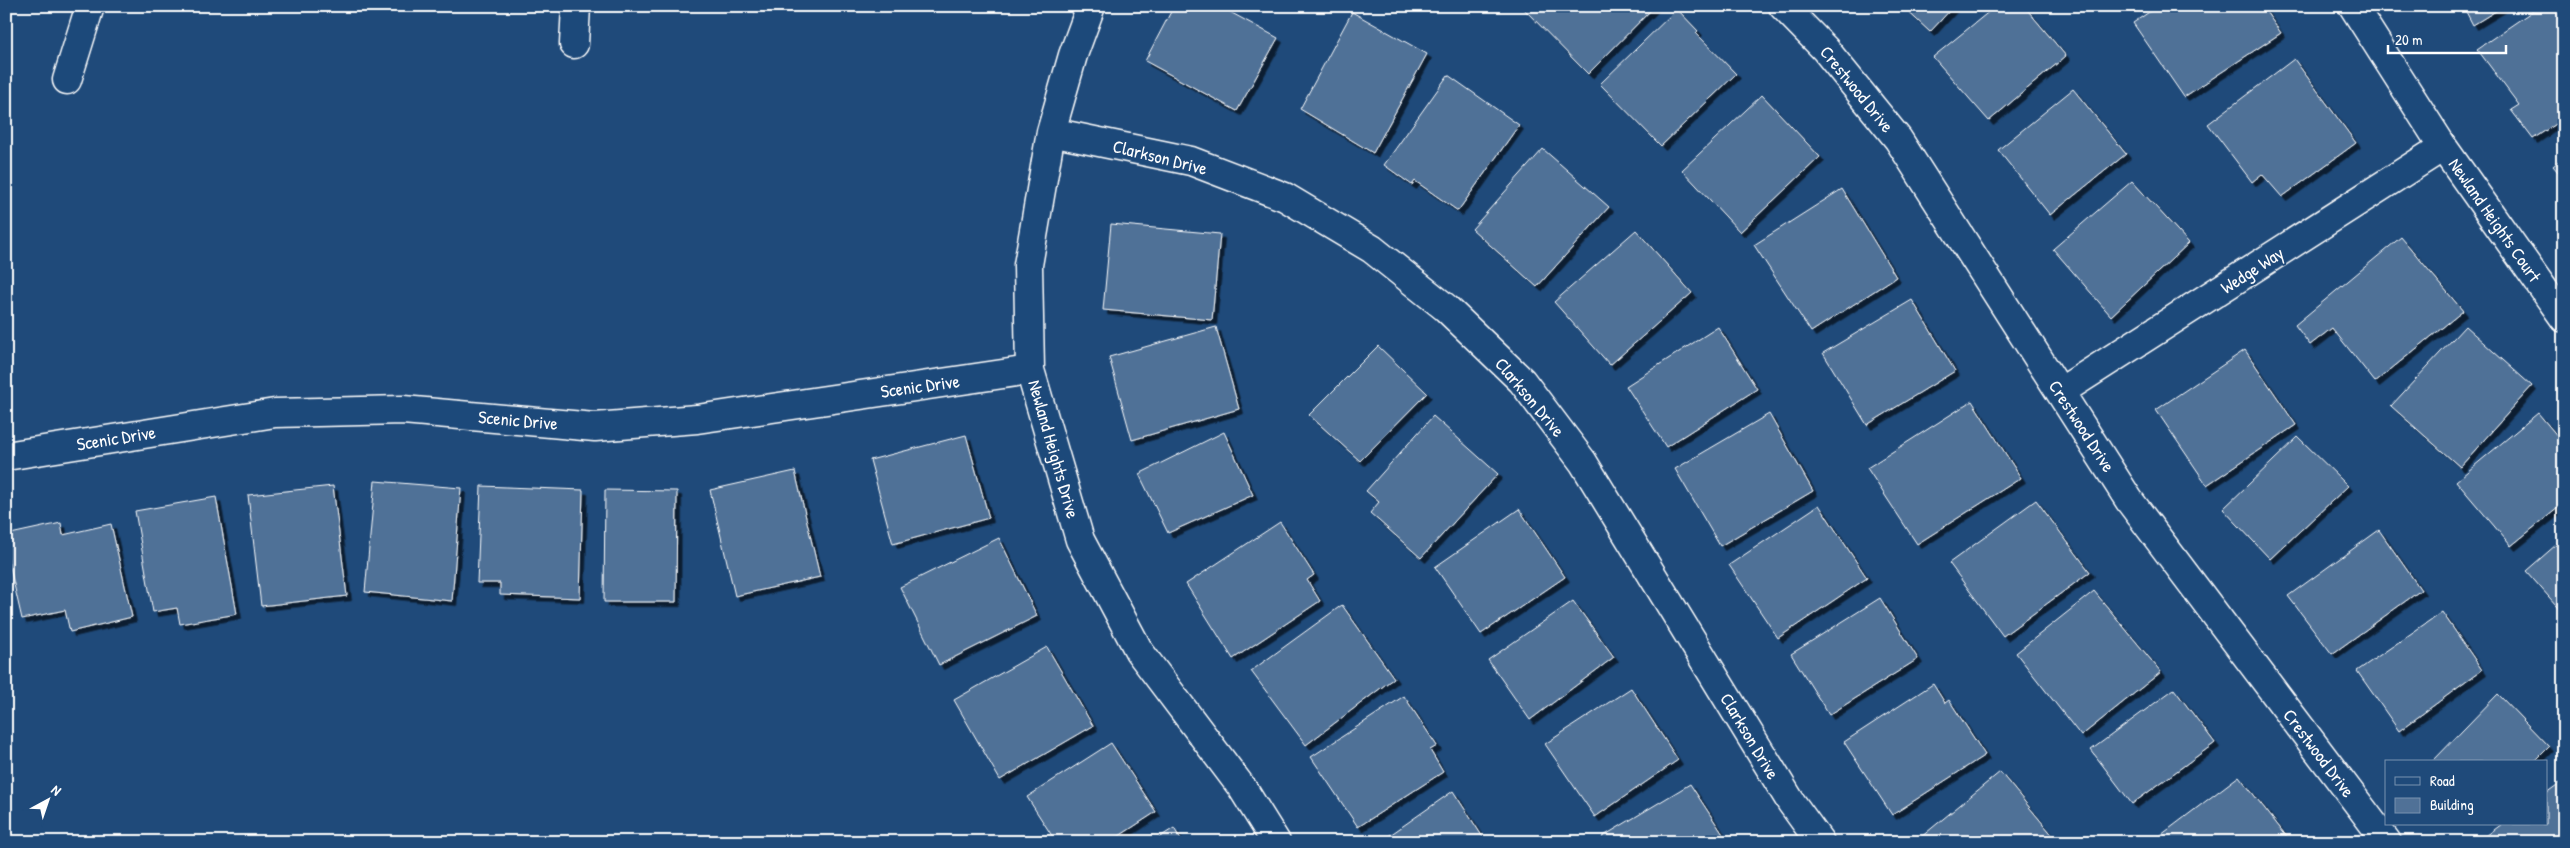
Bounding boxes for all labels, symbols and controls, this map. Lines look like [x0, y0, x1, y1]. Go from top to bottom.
scale bar [2388, 22, 2505, 54]
text: 20 m [2395, 29, 2422, 50]
street label: Crestwood Drive [1814, 40, 1900, 138]
street label: Clarkson Drive [1110, 133, 1210, 181]
street label: Newland Heights Court [2443, 153, 2548, 288]
street label: Wedge Way [2216, 240, 2289, 300]
street label: Clarkson Drive [1489, 352, 1571, 442]
street label: Scenic Drive [879, 368, 961, 404]
street label: Crestwood Drive [2043, 375, 2121, 477]
street label: Newland Heights Drive [1022, 377, 1086, 521]
street label: Scenic Drive [477, 404, 559, 436]
street label: Scenic Drive [75, 419, 157, 457]
street label: Clarkson Drive [1714, 688, 1786, 784]
street label: Crestwood Drive [2277, 704, 2361, 802]
legend [2385, 760, 2548, 826]
text: Road [2430, 770, 2455, 791]
north arrow [22, 776, 72, 826]
text: N [48, 780, 66, 800]
text: Building [2430, 794, 2474, 815]

